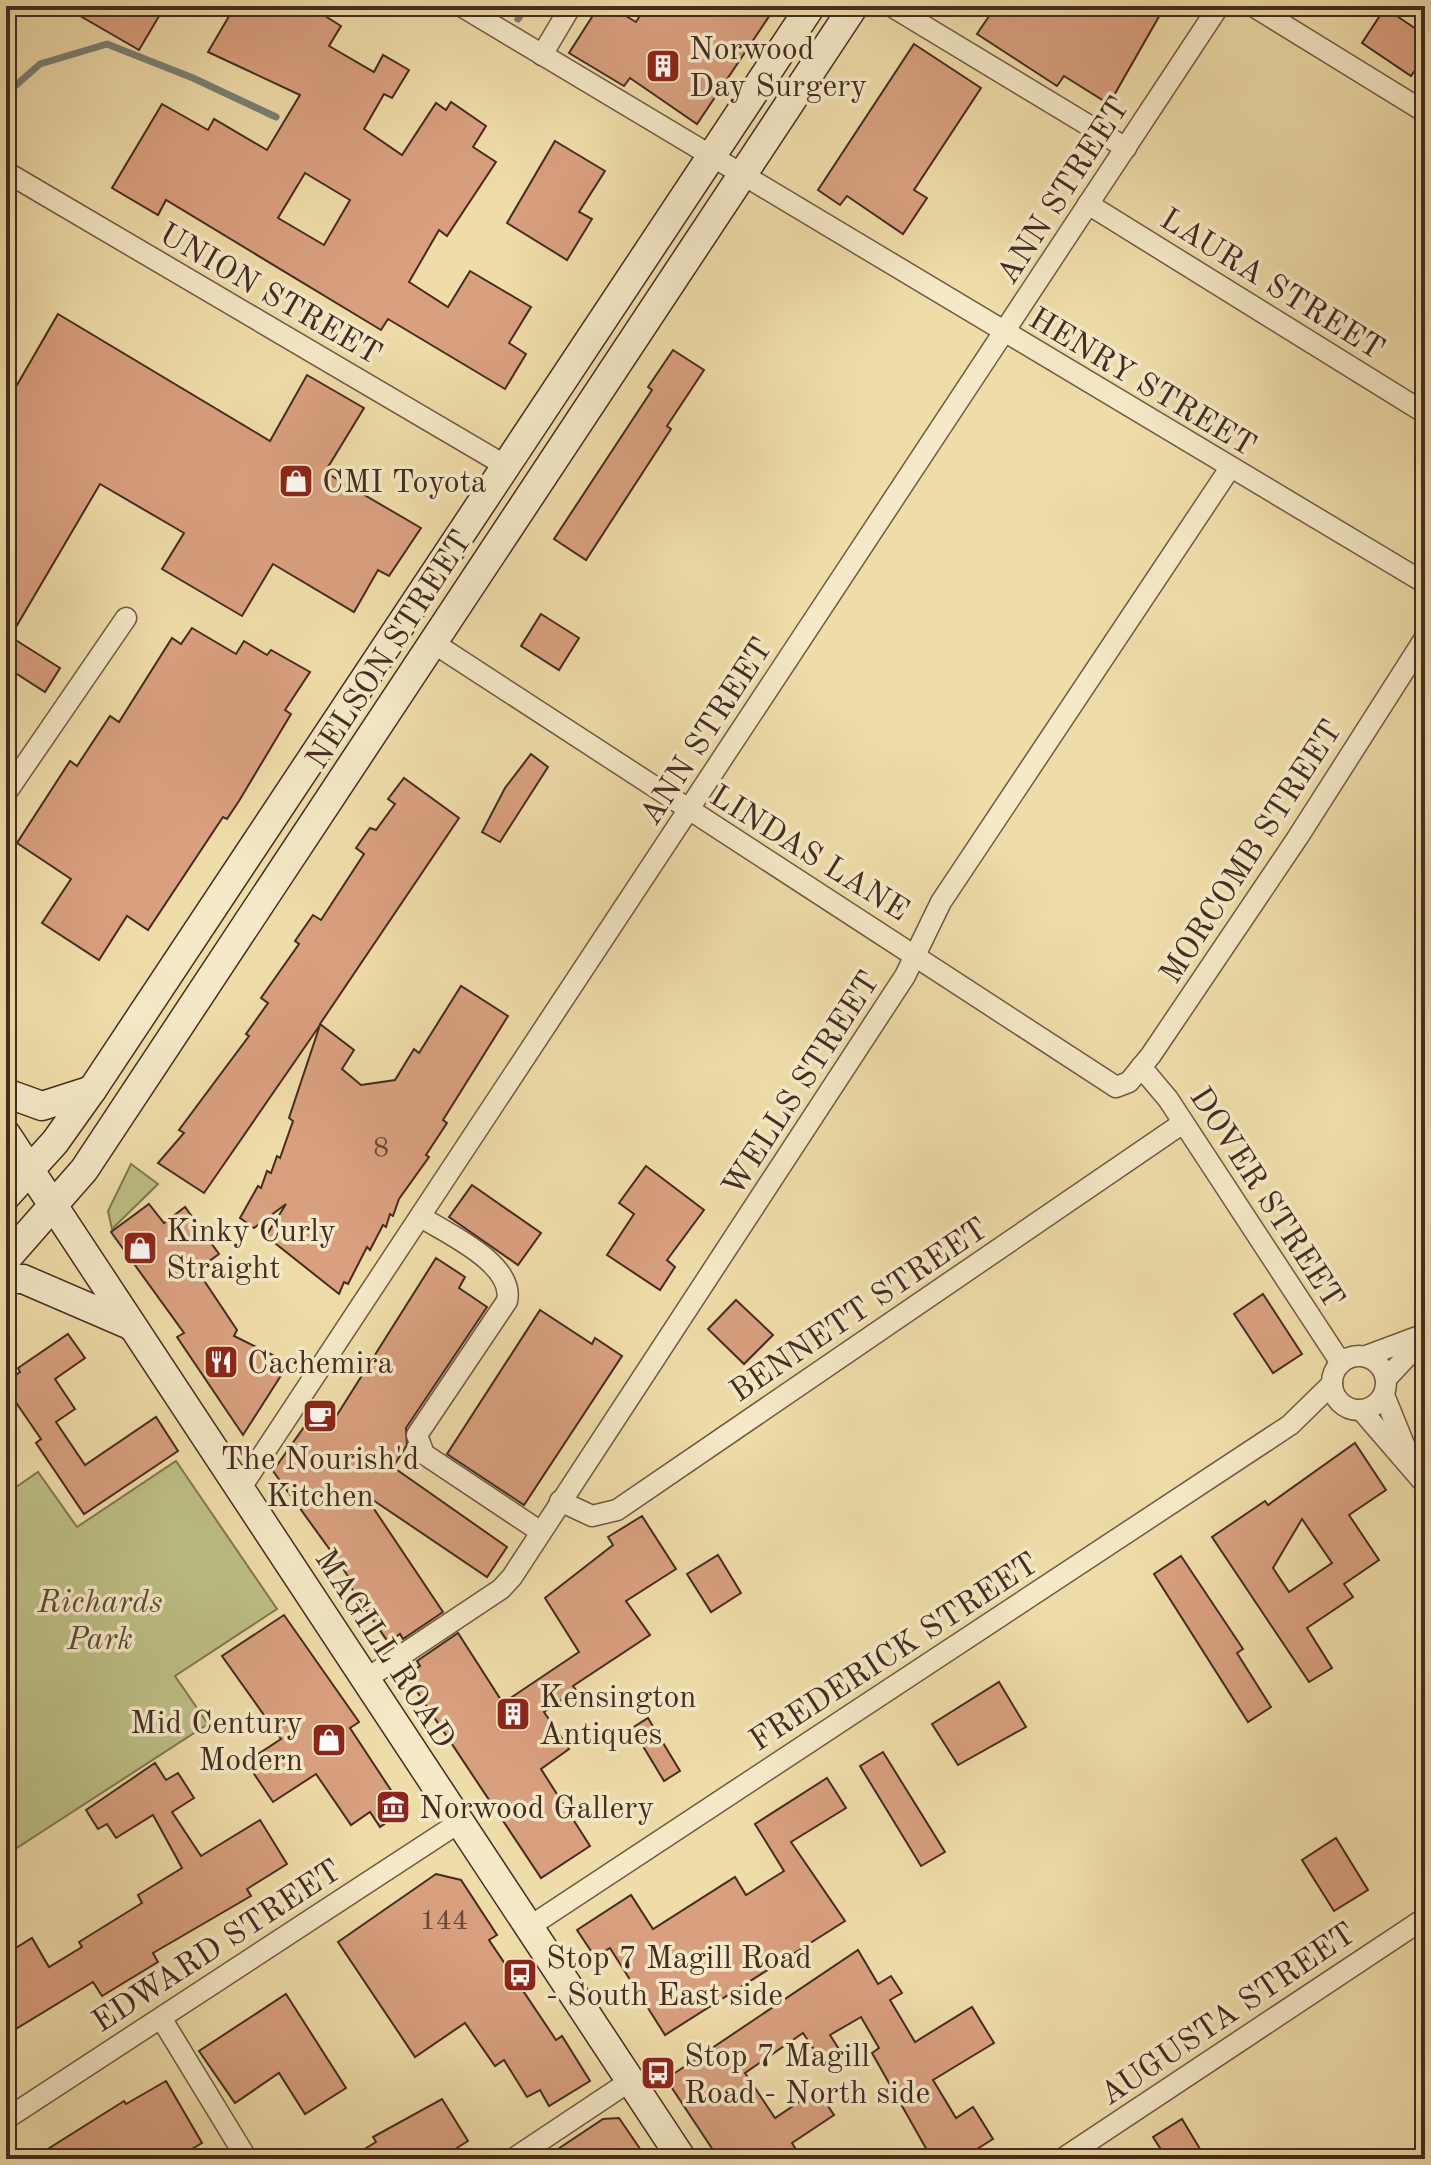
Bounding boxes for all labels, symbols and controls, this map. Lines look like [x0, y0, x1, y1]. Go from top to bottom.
place label: Norwood Day Surgery [689, 35, 867, 104]
building icon: Norwood Day Surgery [644, 47, 682, 85]
street label: ANN STREET [992, 93, 1137, 291]
street label: LAURA STREET [1154, 204, 1389, 367]
street label: UNION STREET [153, 219, 386, 372]
street label: HENRY STREET [1023, 303, 1260, 464]
shop icon: CMI Toyota [277, 462, 315, 500]
place label: CMI Toyota [322, 468, 487, 500]
street label: NELSON STREET [302, 526, 479, 775]
street label: ANN STREET [635, 634, 780, 832]
street label: MORCOMB STREET [1156, 715, 1349, 990]
street label: LINDAS LANE [703, 781, 913, 928]
street label: WELLS STREET [718, 967, 887, 1203]
street label: DOVER STREET [1182, 1083, 1349, 1315]
house number: 8 [373, 1135, 389, 1163]
street label: BENNETT STREET [725, 1214, 994, 1409]
place label: Kinky Curly Straight [166, 1217, 336, 1286]
shop icon: Kinky Curly Straight [121, 1229, 159, 1267]
restaurant icon: Cachemira [202, 1343, 240, 1381]
place label: Cachemira [247, 1349, 393, 1381]
cafe icon: The Nourish'd Kitchen [301, 1397, 339, 1435]
place label: The Nourish'd Kitchen [221, 1445, 419, 1514]
street label: MAGILL ROAD [307, 1544, 460, 1755]
street label: FREDERICK STREET [745, 1548, 1044, 1759]
park label: Richards Park [37, 1588, 163, 1657]
place label: Kensington Antiques [539, 1683, 697, 1752]
building icon: Kensington Antiques [494, 1695, 532, 1733]
place label: Mid Century Modern [130, 1709, 303, 1778]
shop icon: Mid Century Modern [310, 1721, 348, 1759]
museum icon: Norwood Gallery [374, 1788, 412, 1826]
place label: Norwood Gallery [419, 1794, 654, 1826]
street label: EDWARD STREET [88, 1855, 348, 2040]
house number: 144 [420, 1908, 468, 1936]
street label: AUGUSTA STREET [1095, 1918, 1362, 2113]
place label: Stop 7 Magill Road - South East side [546, 1944, 812, 2013]
bus stop icon: Stop 7 Magill Road - South East side [501, 1956, 539, 1994]
place label: Stop 7 Magill Road - North side [684, 2042, 930, 2111]
bus stop icon: Stop 7 Magill Road - North side [639, 2054, 677, 2092]

